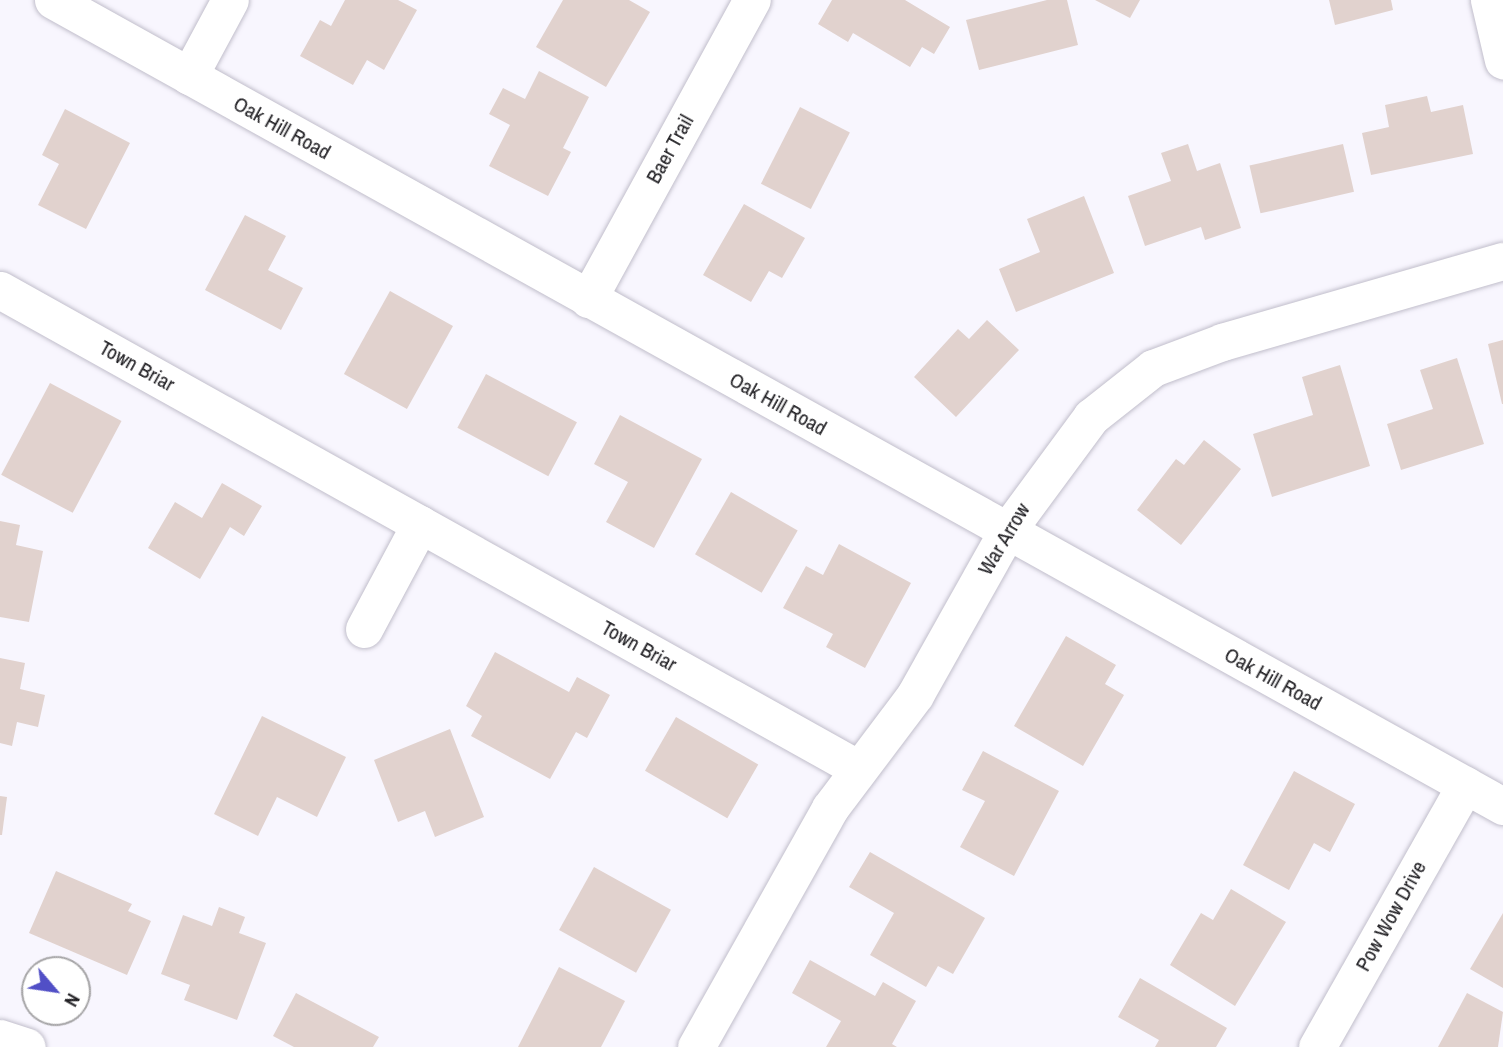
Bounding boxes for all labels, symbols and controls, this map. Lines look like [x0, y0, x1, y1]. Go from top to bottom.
street label: Oak Hill Road [229, 91, 335, 165]
street label: Baer Trail [641, 110, 699, 188]
street label: Town Briar [95, 335, 179, 397]
street label: Oak Hill Road [725, 367, 831, 441]
street label: War Arrow [972, 498, 1036, 580]
street label: Town Briar [597, 615, 681, 677]
street label: Oak Hill Road [1220, 642, 1326, 716]
street label: Pow Wow Drive [1350, 856, 1432, 976]
north arrow [21, 956, 91, 1026]
text: N [59, 989, 87, 1011]

